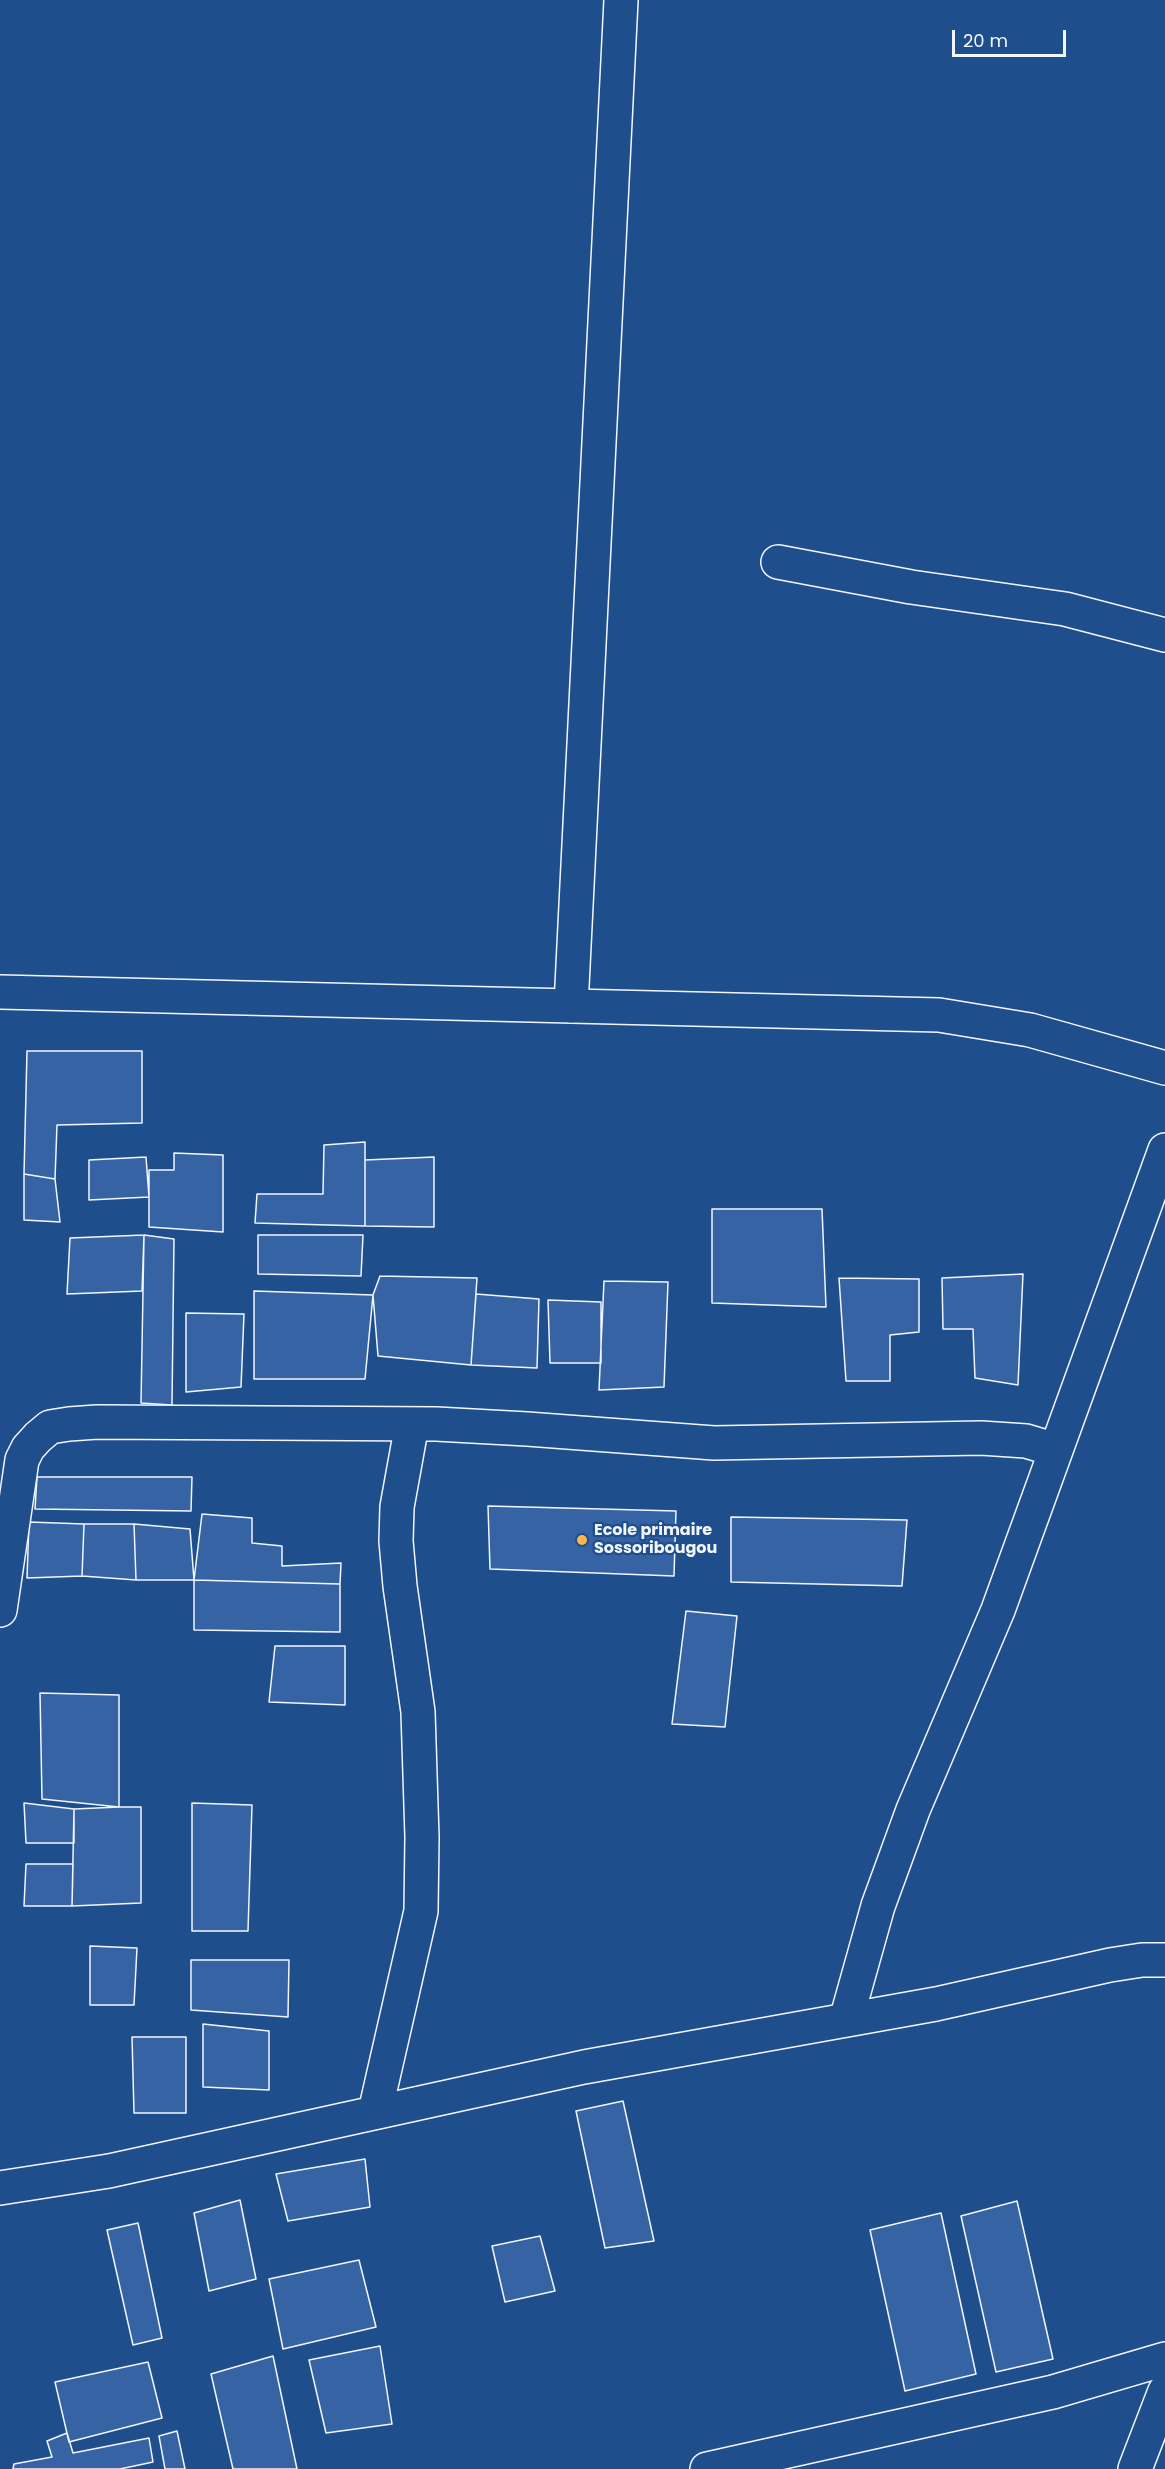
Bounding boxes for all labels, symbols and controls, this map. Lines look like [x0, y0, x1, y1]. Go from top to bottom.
scale bar [955, 18, 1069, 56]
text: 20 m [963, 28, 1008, 53]
place label: Ecole primaire Sossoribougou [594, 1521, 717, 1559]
marker: Ecole primaire Sossoribougou [575, 1533, 589, 1547]

